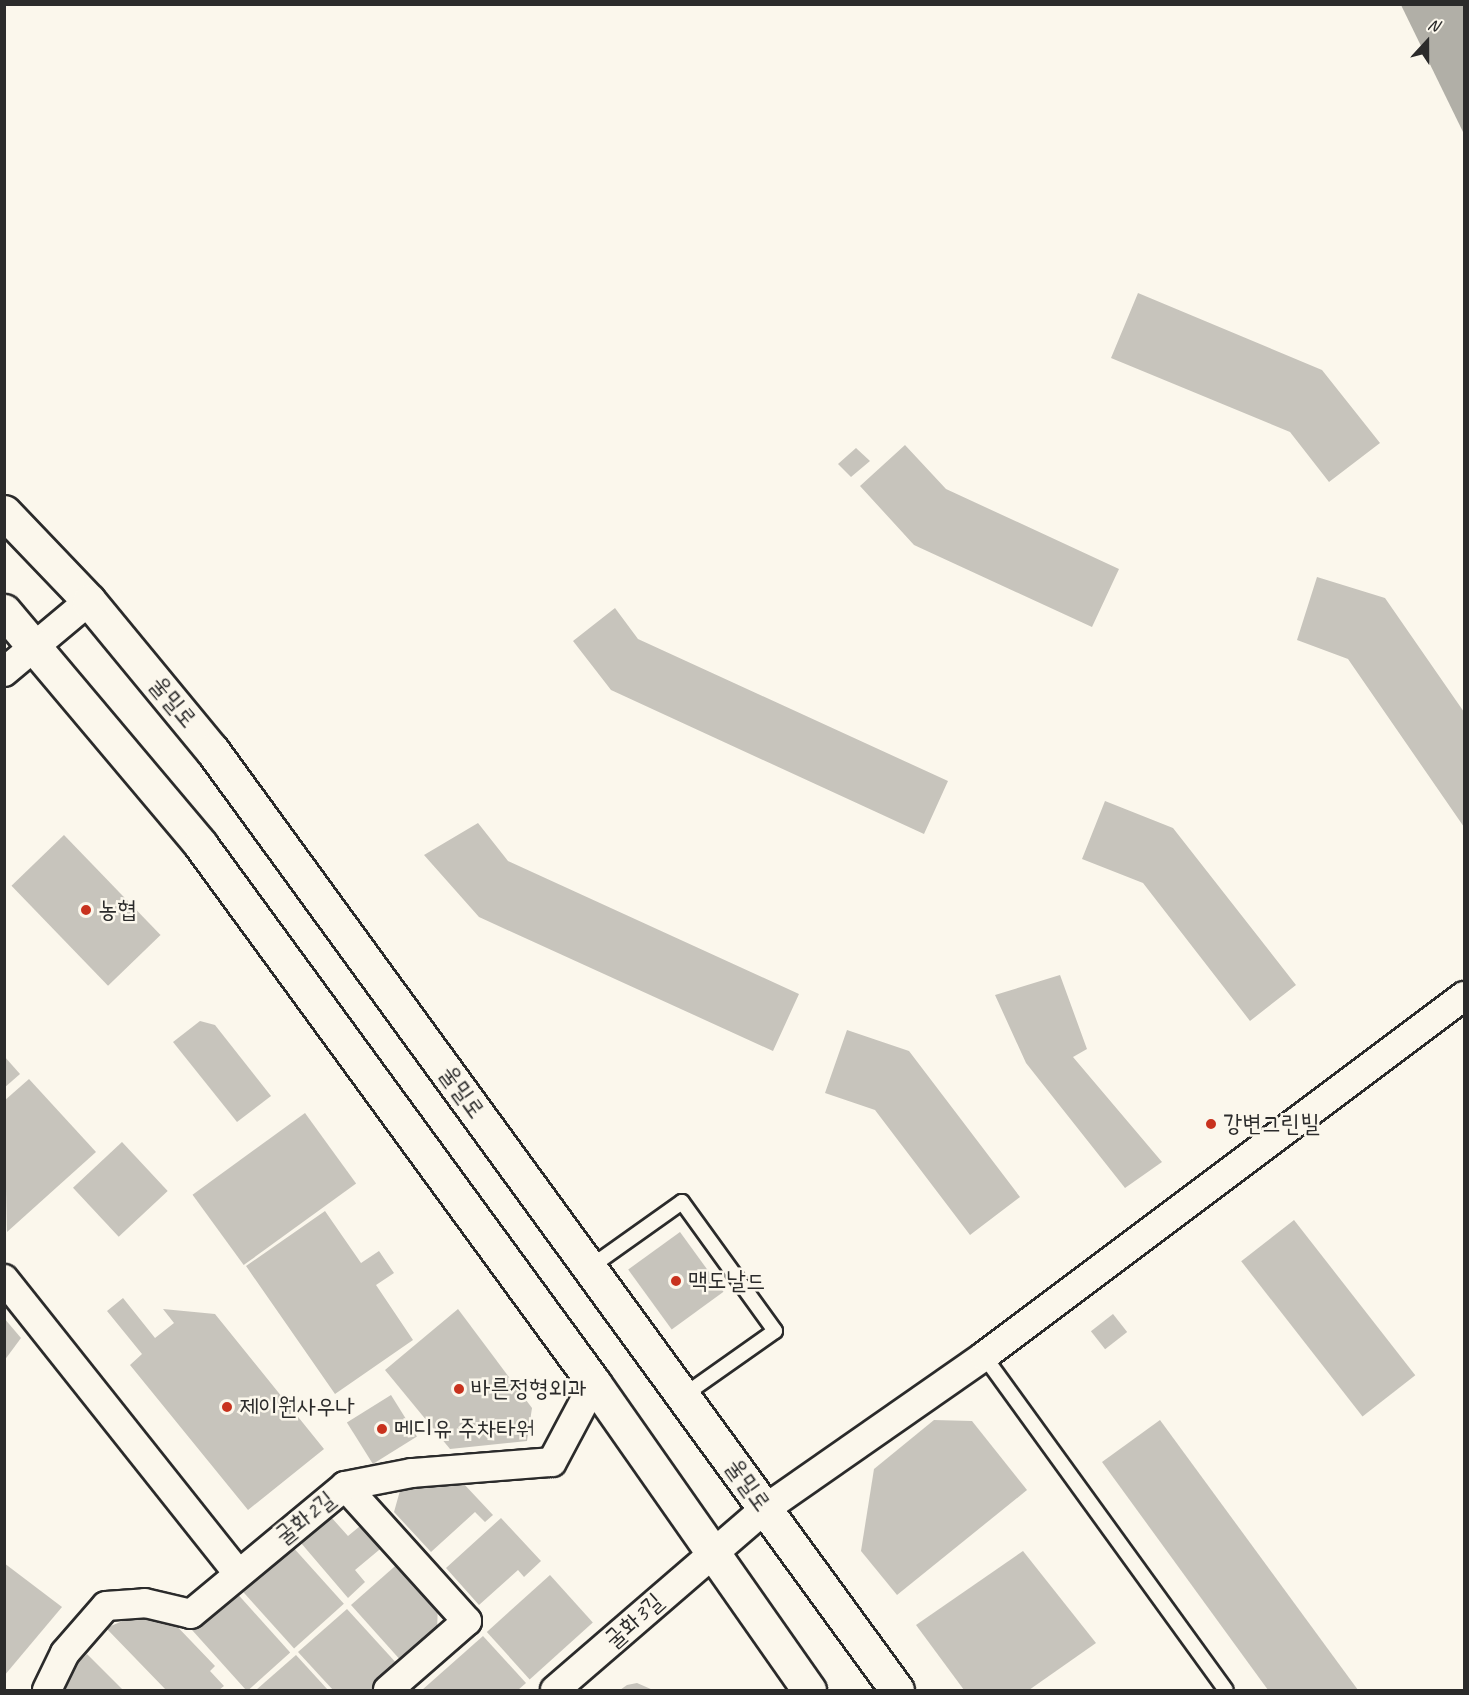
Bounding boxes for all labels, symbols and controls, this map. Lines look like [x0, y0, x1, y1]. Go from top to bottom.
north arrow [1397, 12, 1457, 72]
text: N [1425, 14, 1442, 36]
street label: 울밀로 [143, 671, 203, 733]
place label: 농협 [98, 896, 137, 924]
marker: 농협 [79, 903, 93, 917]
street label: 울밀로 [433, 1060, 491, 1124]
place label: 강변그린빌 [1223, 1110, 1320, 1138]
marker: 강변그린빌 [1204, 1117, 1218, 1131]
place label: 맥도날드 [688, 1267, 765, 1295]
marker: 맥도날드 [669, 1274, 683, 1288]
place label: 바른정형외과 [471, 1375, 587, 1403]
marker: 바른정형외과 [452, 1382, 466, 1396]
place label: 제이원사우나 [239, 1393, 355, 1421]
marker: 제이원사우나 [220, 1400, 234, 1414]
place label: 메디유 주차타워 [394, 1415, 535, 1443]
marker: 메디유 주차타워 [375, 1422, 389, 1436]
street label: 울밀로 [719, 1453, 777, 1517]
street label: 굴화2길 [269, 1485, 341, 1551]
street label: 굴화3길 [599, 1587, 669, 1655]

